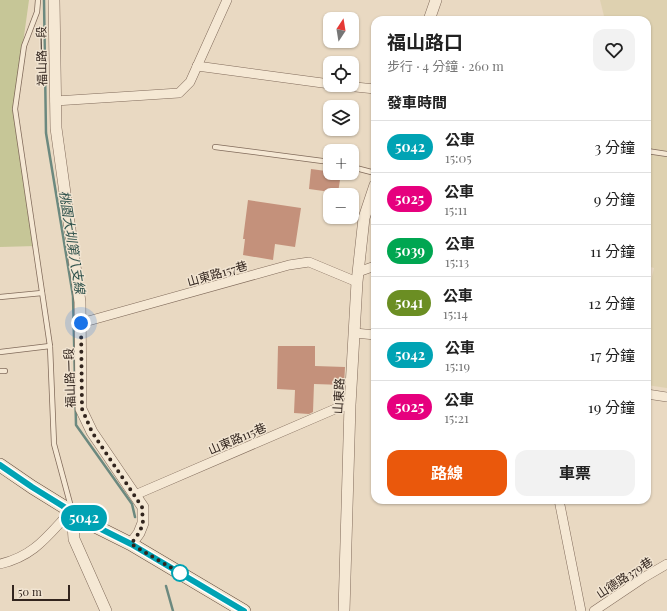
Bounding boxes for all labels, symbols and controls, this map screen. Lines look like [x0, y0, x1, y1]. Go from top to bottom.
north arrow [323, 12, 359, 48]
map controls [323, 12, 359, 224]
street label: 福山路一段 [32, 26, 50, 86]
text: 福山路口 [387, 28, 463, 54]
button: heart [593, 29, 635, 71]
button: locate [323, 56, 359, 92]
text: 步行 · 4 分鐘 · 260 m [387, 57, 504, 74]
text: 發車時間 [387, 92, 447, 112]
button: layers [323, 100, 359, 136]
text: 公車 [445, 129, 475, 149]
text: 5042 [395, 137, 425, 156]
text: 3 分鐘 [594, 137, 635, 157]
button: + [323, 144, 359, 180]
text: 15:05 [445, 149, 472, 166]
text: 公車 [444, 181, 474, 201]
button: − [323, 188, 359, 224]
water label: 桃園大圳第八支線 [56, 189, 90, 297]
text: 5025 [395, 189, 424, 208]
text: 9 分鐘 [594, 189, 635, 209]
text: 15:11 [444, 201, 467, 218]
text: 公車 [445, 233, 475, 253]
text: 5039 [395, 241, 425, 260]
text: 11 分鐘 [590, 241, 635, 261]
text: 15:13 [445, 253, 469, 270]
street label: 山東路157巷 [185, 257, 249, 289]
text: 公車 [443, 285, 473, 305]
text: 5041 [395, 293, 423, 312]
text: 12 分鐘 [589, 293, 635, 313]
text: 15:14 [443, 305, 468, 322]
your location [71, 313, 91, 333]
text: 公車 [445, 337, 475, 357]
text: 5042 [395, 345, 425, 364]
text: 17 分鐘 [590, 345, 635, 365]
street label: 福山路一段 [60, 348, 78, 408]
text: 15:19 [445, 357, 470, 374]
street label: 山東路 [329, 378, 347, 414]
text: 公車 [444, 389, 474, 409]
text: 5025 [395, 397, 424, 416]
text: 19 分鐘 [588, 397, 635, 417]
text: 15:21 [444, 409, 469, 426]
street label: 山東路115巷 [205, 419, 269, 457]
button: 路線 [387, 450, 507, 496]
button: 車票 [515, 450, 635, 496]
line badge: 5042 [56, 505, 112, 531]
text: 5042 [69, 508, 99, 527]
street label: 山德路379巷 [593, 553, 655, 601]
unlabelled marker [171, 564, 189, 582]
scale bar [12, 583, 70, 602]
text: 50 m [18, 584, 42, 599]

